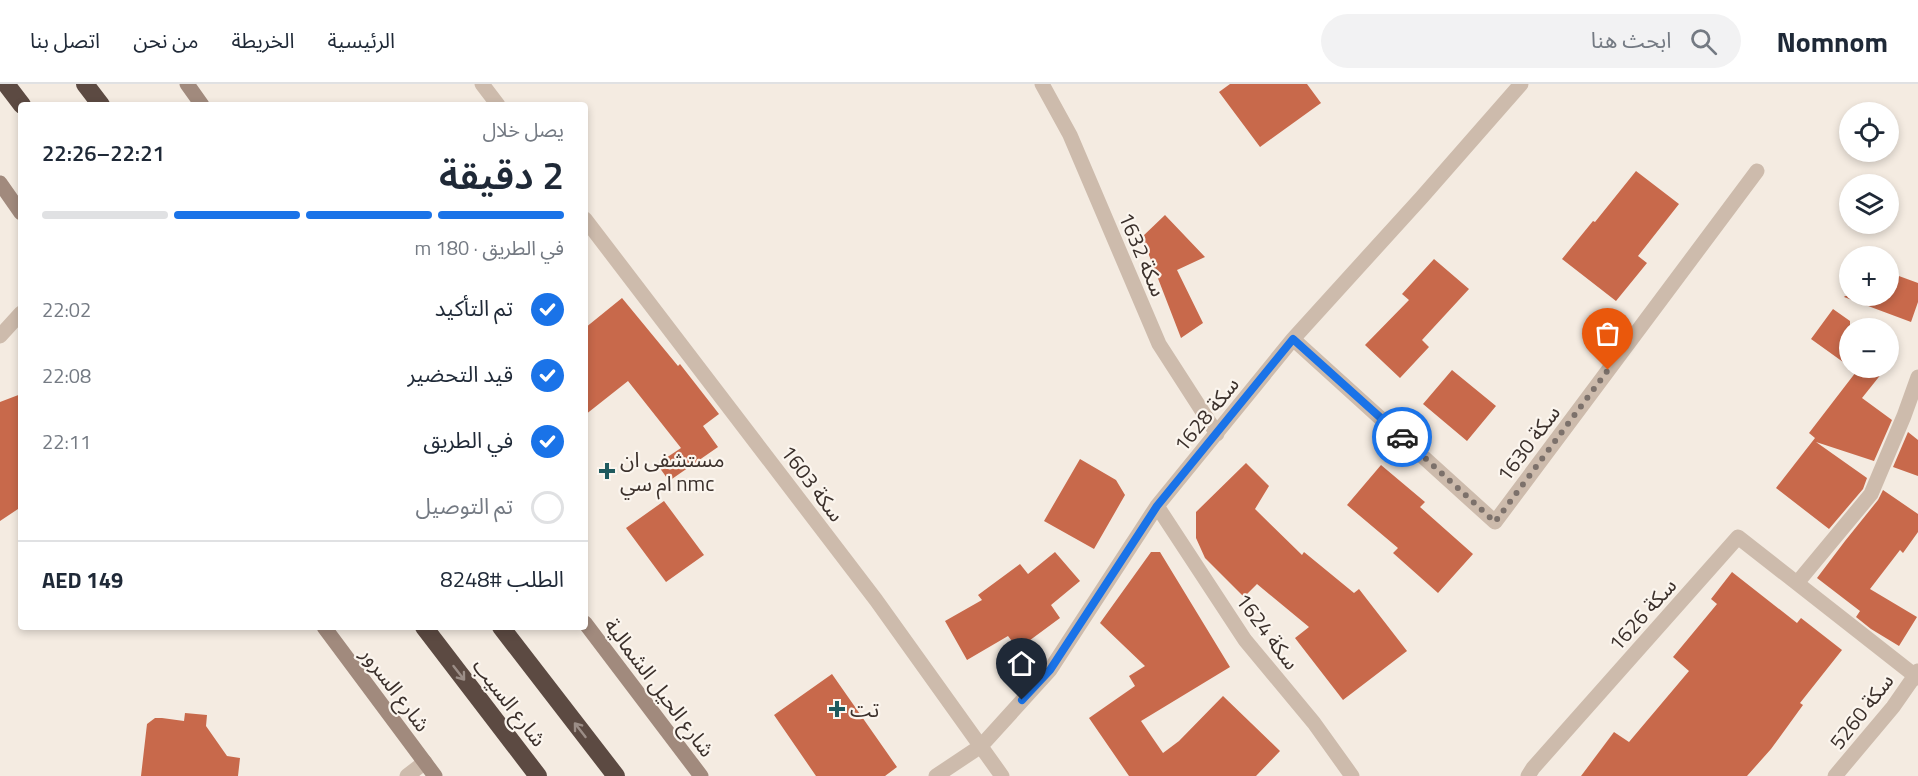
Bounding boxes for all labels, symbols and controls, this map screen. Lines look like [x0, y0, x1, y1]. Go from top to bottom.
search box [1321, 14, 1741, 68]
text: Nomnom [1777, 20, 1888, 63]
text: ابحث هنا [1591, 23, 1672, 57]
text: اتصل بنا [30, 24, 100, 56]
text: من نحن [133, 24, 198, 56]
text: الخريطة [231, 24, 294, 56]
text: الرئيسية [327, 24, 395, 56]
icon: search [1687, 25, 1720, 58]
map controls [1839, 102, 1899, 378]
button: locate [1839, 102, 1899, 162]
text: يصل خلال [482, 114, 564, 145]
text: 22:21–22:26 [42, 136, 165, 170]
text: 2 دقيقة [439, 145, 564, 204]
button: layers [1839, 174, 1899, 234]
street label: سكة 1632 [1111, 207, 1175, 301]
text: في الطريق · 180 m [414, 232, 564, 263]
button: + [1839, 246, 1899, 306]
text: تم التأكيد [435, 291, 513, 325]
icon: check [531, 293, 564, 326]
text: 22:02 [42, 294, 91, 325]
pin [1582, 308, 1633, 370]
icon: bag [1591, 317, 1624, 350]
button: − [1839, 318, 1899, 378]
text: قيد التحضير [407, 357, 513, 391]
icon: check [531, 359, 564, 392]
text: 22:08 [42, 360, 91, 391]
street label: سكة 1628 [1166, 369, 1246, 459]
street label: سكة 1630 [1488, 398, 1568, 488]
courier [1372, 407, 1432, 467]
icon: car [1386, 421, 1419, 454]
text: في الطريق [423, 423, 513, 457]
icon: check [531, 425, 564, 458]
text: 22:11 [42, 426, 91, 457]
street label: سكة 1603 [773, 438, 853, 528]
place label: مستشفى ان ام سي nmc [620, 443, 724, 500]
marker: مستشفى ان ام سي nmc [598, 462, 616, 480]
text: تم التوصيل [416, 489, 513, 523]
text: الطلب #8248 [440, 562, 564, 596]
text: AED 149 [42, 563, 123, 597]
street label: سكة 1626 [1600, 570, 1684, 658]
street label: سكة 1624 [1228, 586, 1308, 676]
street label: شارع الحيل الشمالية [597, 611, 723, 763]
pin [996, 638, 1047, 700]
street label: شارع السرور [353, 639, 439, 738]
icon: home [1005, 647, 1038, 680]
street label: شارع السيب [465, 651, 555, 753]
one-way arrow [453, 665, 466, 681]
street label: سكة 5260 [1821, 666, 1901, 756]
place label: تت [850, 693, 879, 725]
marker: تت [828, 700, 846, 718]
one-way arrow [573, 722, 586, 738]

